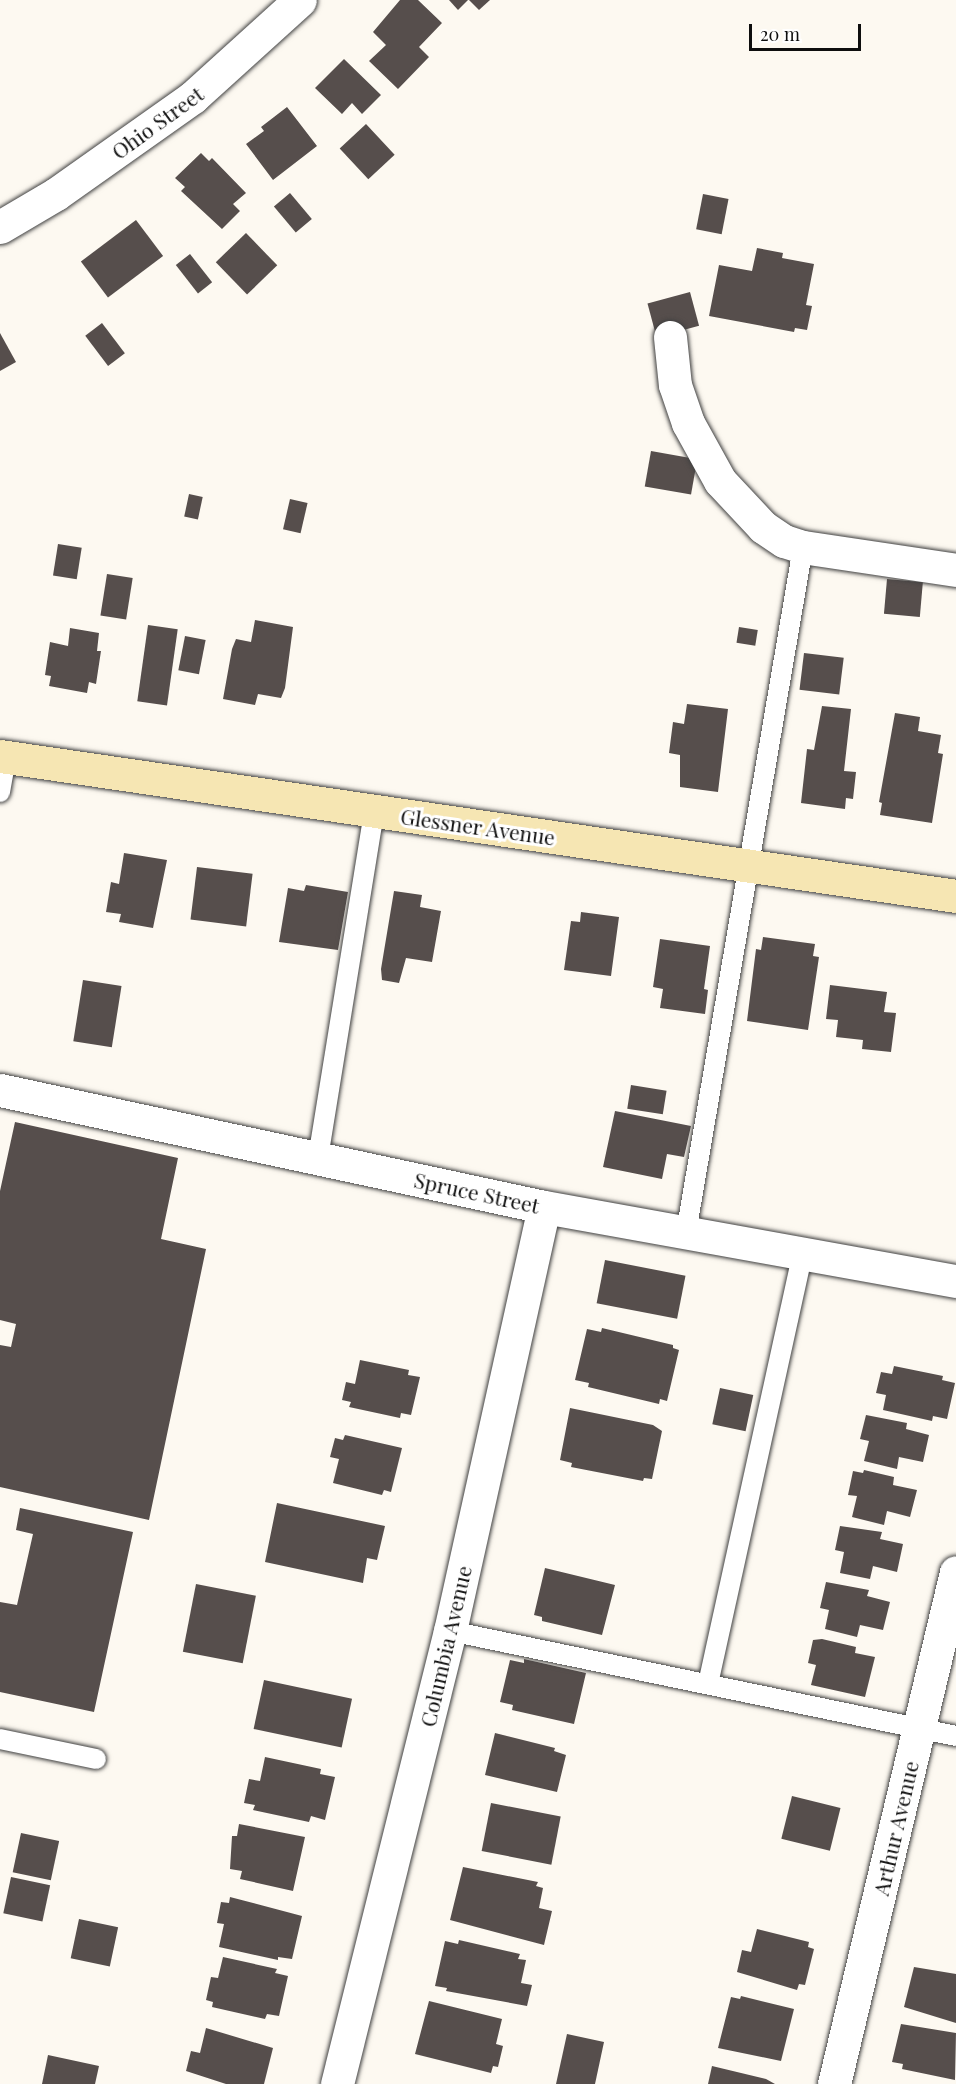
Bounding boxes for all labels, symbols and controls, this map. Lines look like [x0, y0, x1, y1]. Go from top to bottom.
scale bar [752, 12, 864, 50]
text: 20 m [760, 22, 800, 46]
street label: Ohio Street [106, 80, 208, 164]
street label: Glessner Avenue [399, 803, 557, 849]
street label: Spruce Street [412, 1166, 542, 1218]
street label: Columbia Avenue [414, 1563, 476, 1729]
street label: Arthur Avenue [867, 1758, 923, 1898]

